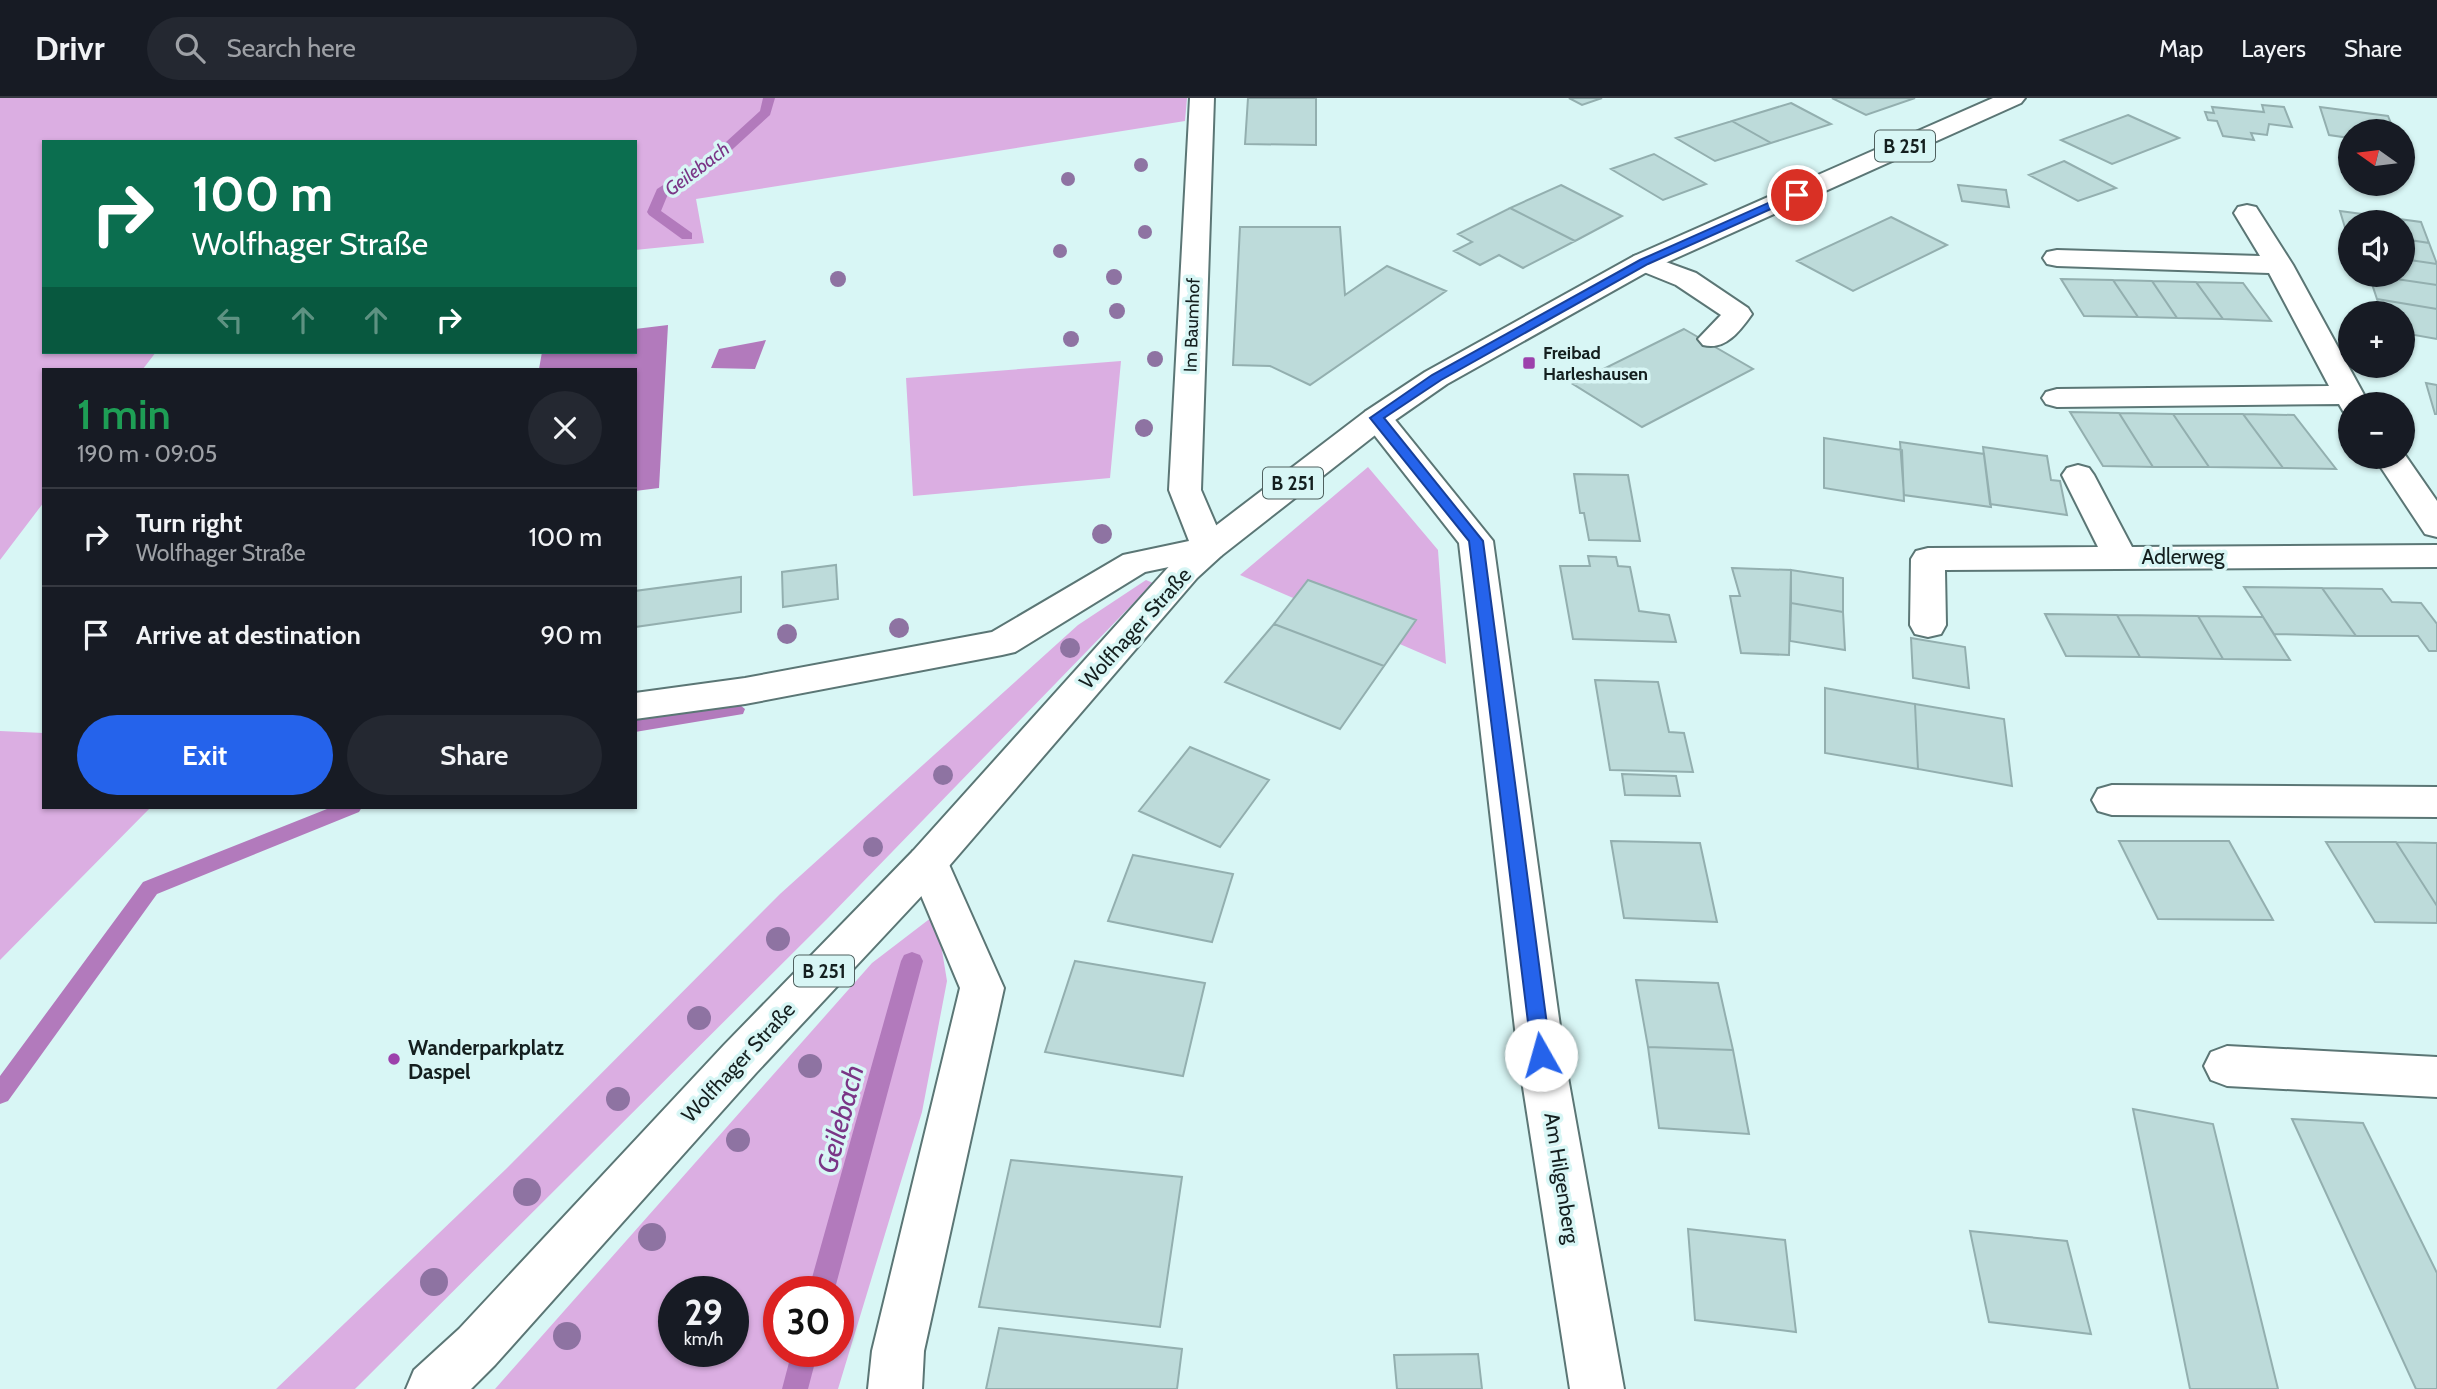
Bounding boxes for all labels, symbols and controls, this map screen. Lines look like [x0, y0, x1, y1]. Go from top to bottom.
search box [147, 17, 637, 80]
text: Drivr [35, 28, 105, 68]
icon: search [171, 29, 209, 67]
text: Search here [227, 32, 356, 64]
text: Map [2159, 34, 2203, 63]
text: Layers [2241, 34, 2306, 63]
text: Share [2344, 34, 2402, 63]
north arrow [2338, 119, 2415, 196]
map controls [2338, 119, 2415, 469]
road number: B 251 [1875, 130, 1935, 162]
water label: Geilebach [660, 137, 734, 201]
text: 100 m [192, 164, 333, 223]
pin [1767, 165, 1827, 225]
icon: right [77, 168, 168, 259]
icon: arrive [1778, 176, 1816, 214]
button: sound [2338, 210, 2415, 287]
text: Wolfhager Straße [192, 224, 428, 263]
street label: Im Baumhof [1179, 277, 1205, 373]
icon: left [211, 301, 249, 339]
icon: ahead [284, 301, 322, 339]
icon: ahead [357, 301, 395, 339]
icon: right [430, 301, 468, 339]
button: + [2338, 301, 2415, 378]
place label: Freibad Harleshausen [1543, 342, 1648, 385]
marker: Freibad Harleshausen [1521, 355, 1537, 371]
text: 1 min [77, 388, 171, 440]
button: close [528, 391, 602, 465]
button: − [2338, 392, 2415, 469]
text: 190 m · 09:05 [77, 440, 217, 468]
road number: B 251 [1263, 468, 1323, 498]
text: Turn right [136, 507, 242, 539]
icon: right [77, 518, 115, 556]
text: 100 m [529, 521, 602, 553]
text: Wolfhager Straße [136, 539, 306, 567]
street label: Adlerweg [2142, 544, 2225, 569]
street label: Wolfhager Straße [1074, 562, 1196, 694]
icon: arrive [77, 616, 115, 654]
text: Arrive at destination [136, 619, 361, 651]
text: 90 m [540, 619, 602, 651]
button: Exit [77, 715, 333, 795]
button: Share [347, 715, 602, 795]
road number: B 251 [794, 956, 854, 986]
street label: Wolfhager Straße [676, 997, 800, 1127]
position arrow [1504, 1018, 1578, 1092]
place label: Wanderparkplatz Daspel [408, 1035, 564, 1084]
marker: Wanderparkplatz Daspel [386, 1051, 402, 1067]
water label: Geilebach [809, 1061, 871, 1177]
street label: Am Hilgenberg [1539, 1111, 1585, 1246]
speed limit sign: 30 [763, 1276, 854, 1367]
text: 29 [684, 1291, 723, 1334]
text: km/h [684, 1328, 723, 1350]

